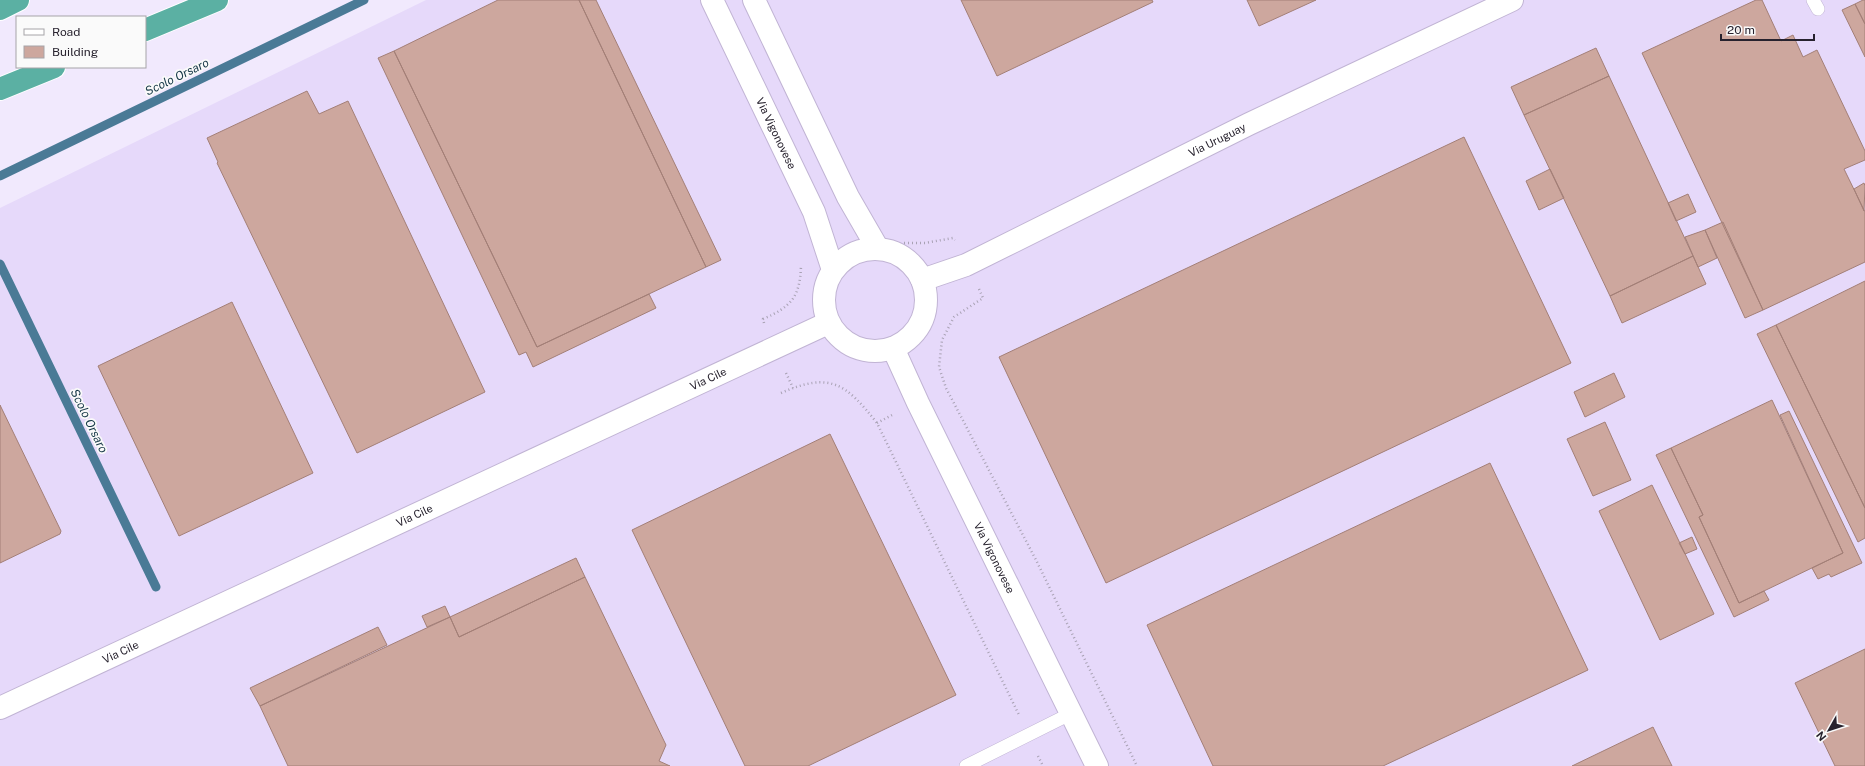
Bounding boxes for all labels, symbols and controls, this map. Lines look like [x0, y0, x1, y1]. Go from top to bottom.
legend [16, 16, 146, 68]
scale bar [1721, 16, 1814, 42]
text: 20 m [1727, 23, 1755, 37]
text: Road [52, 25, 80, 39]
text: Building [52, 45, 98, 59]
water label: Scolo Orsaro [143, 55, 212, 98]
street label: Via Vigonovese [754, 96, 798, 171]
street label: Via Uruguay [1187, 121, 1248, 159]
street label: Via Cile [688, 365, 728, 392]
water label: Scolo Orsaro [68, 387, 111, 456]
street label: Via Cile [394, 502, 434, 529]
street label: Via Vigonovese [972, 520, 1017, 595]
street label: Via Cile [101, 638, 141, 666]
north arrow [1809, 710, 1849, 750]
text: N [1814, 729, 1829, 743]

